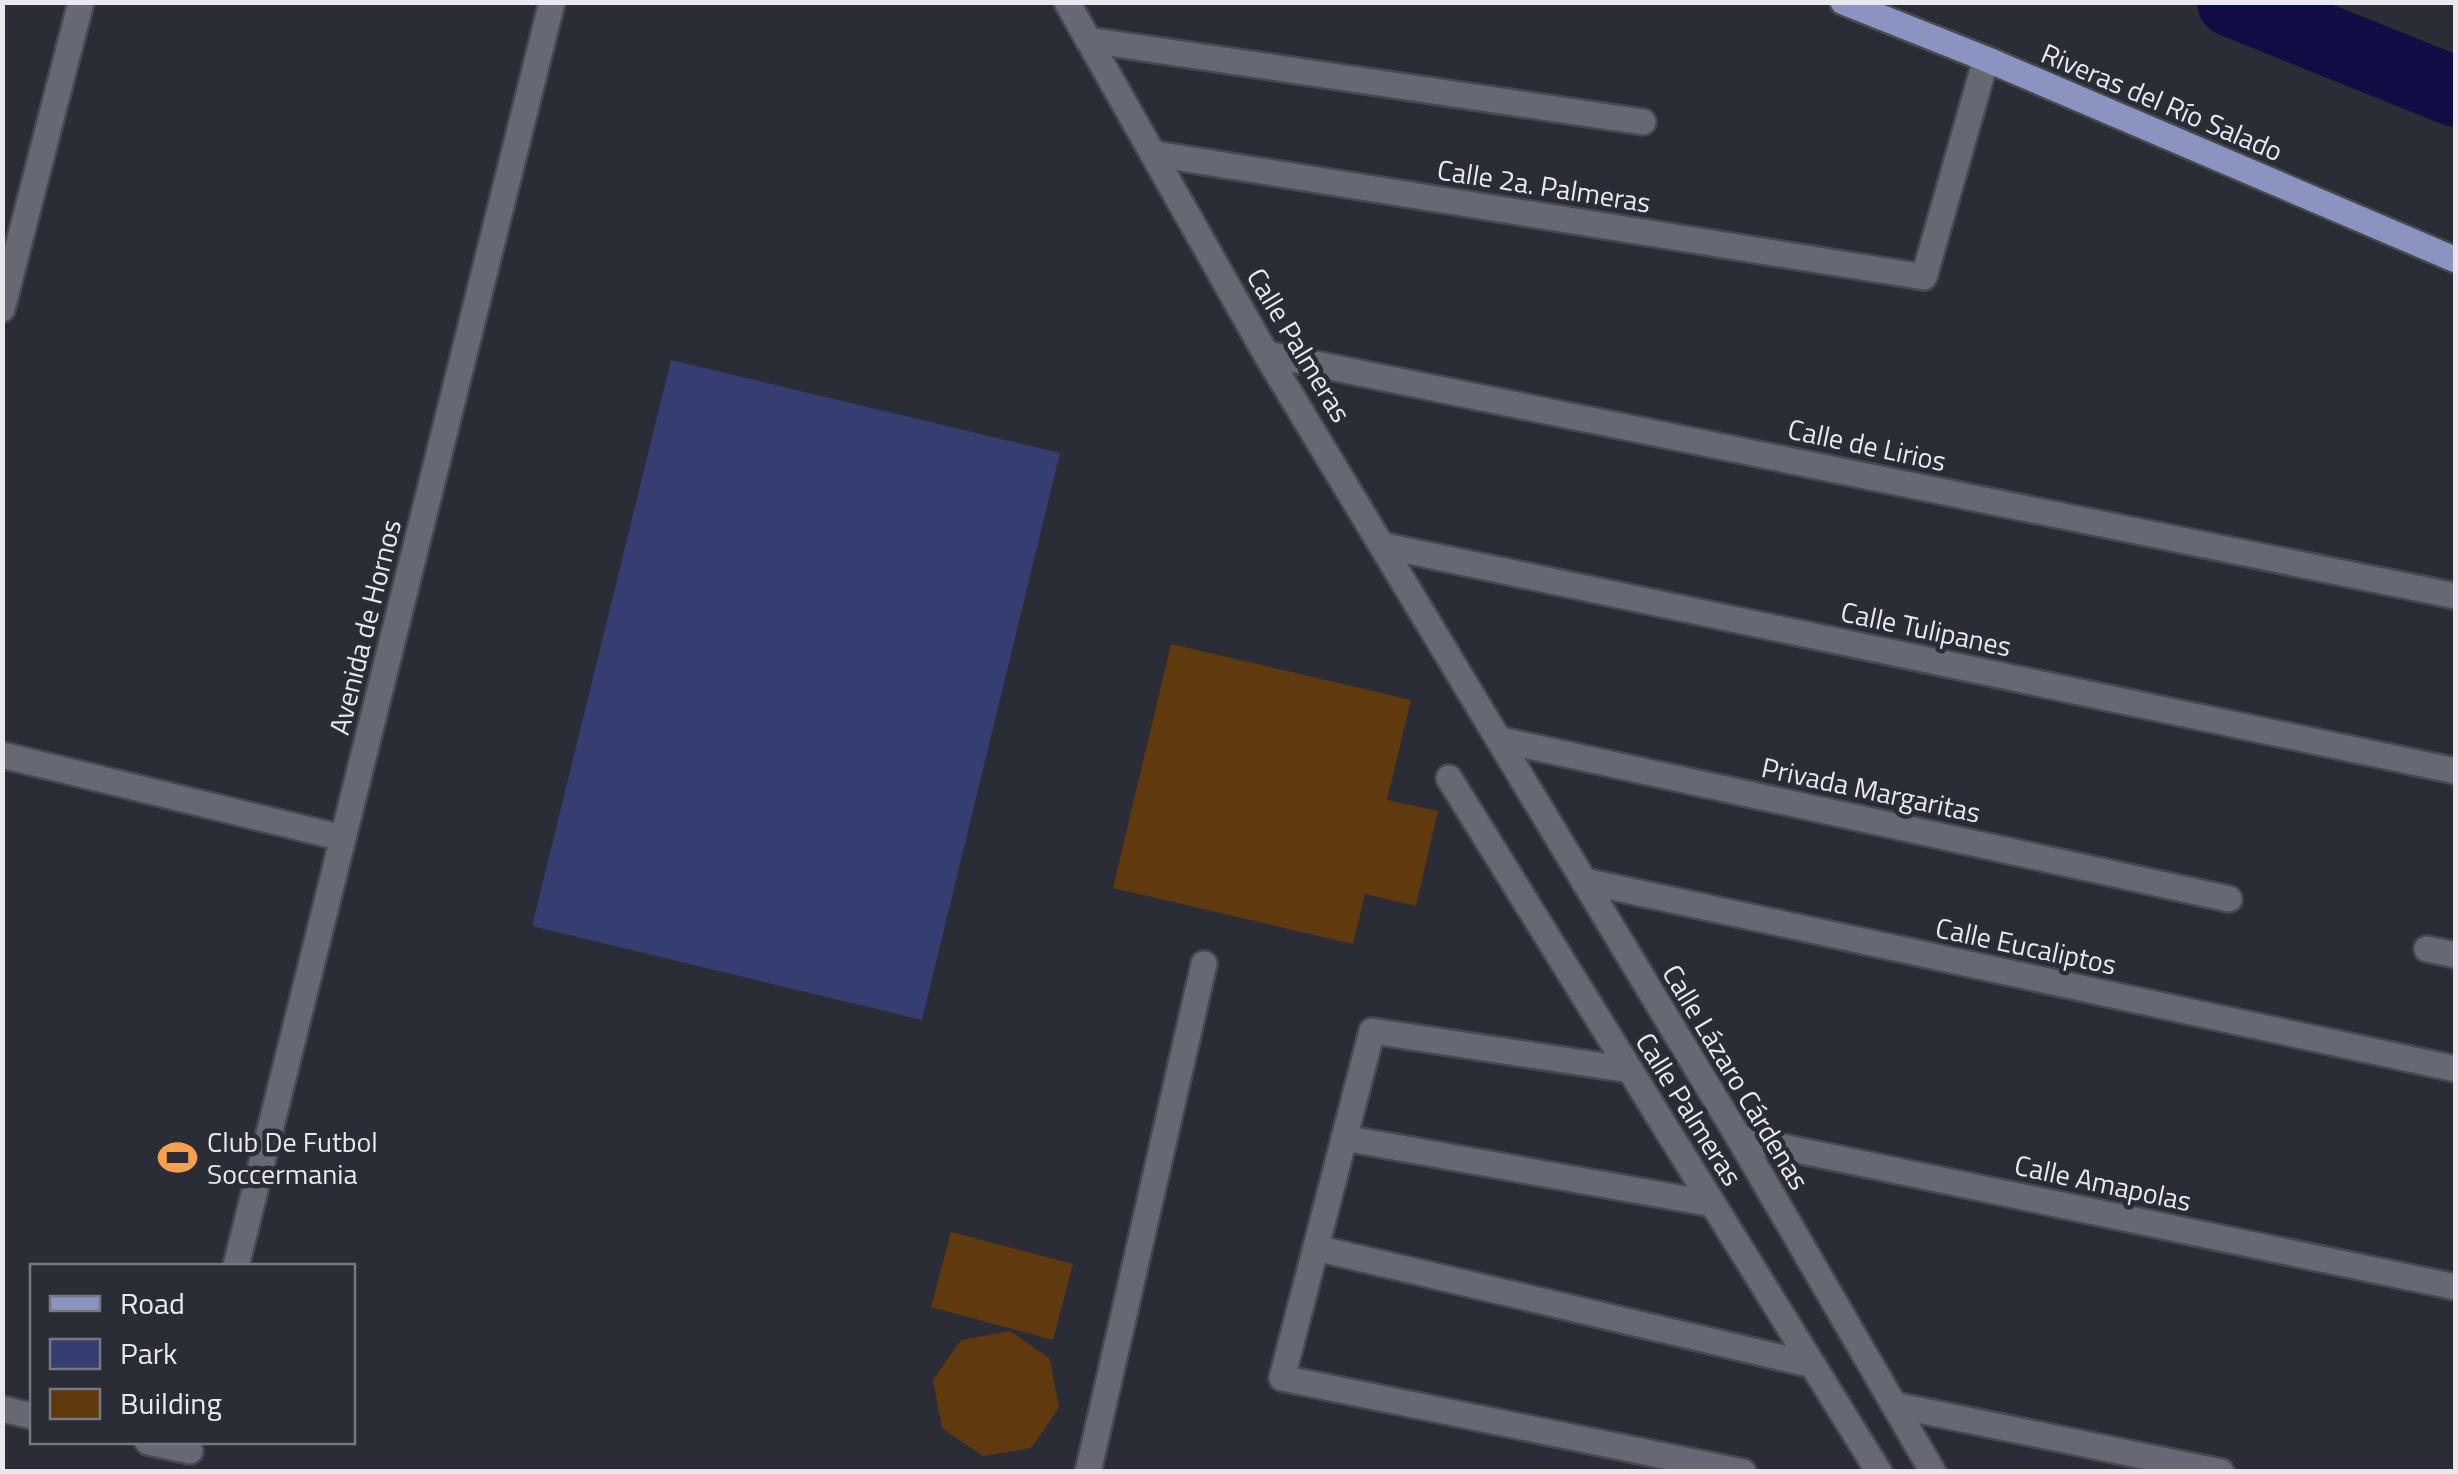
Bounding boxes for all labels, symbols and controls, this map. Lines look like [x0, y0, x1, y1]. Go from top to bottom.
street label: Riveras del Río Salado [2035, 31, 2290, 172]
street label: Calle 2a. Palmeras [1434, 147, 1654, 224]
street label: Calle Palmeras [1236, 259, 1363, 430]
street label: Calle de Lirios [1784, 407, 1950, 482]
street label: Avenida de Hornos [317, 515, 412, 739]
street label: Calle Tulipanes [1837, 589, 2015, 668]
street label: Privada Margaritas [1758, 745, 1985, 834]
street label: Calle Eucaliptos [1932, 905, 2120, 986]
street label: Calle Lázaro Cárdenas [1652, 956, 1821, 1198]
street label: Calle Palmeras [1625, 1024, 1754, 1194]
place label: Club De Futbol Soccermania [207, 1120, 378, 1195]
sports icon: Club De Futbol Soccermania [156, 1137, 198, 1179]
street label: Calle Amapolas [2011, 1143, 2195, 1222]
legend [30, 1264, 355, 1444]
text: Road [120, 1280, 185, 1326]
text: Park [120, 1330, 177, 1376]
text: Building [120, 1380, 222, 1426]

